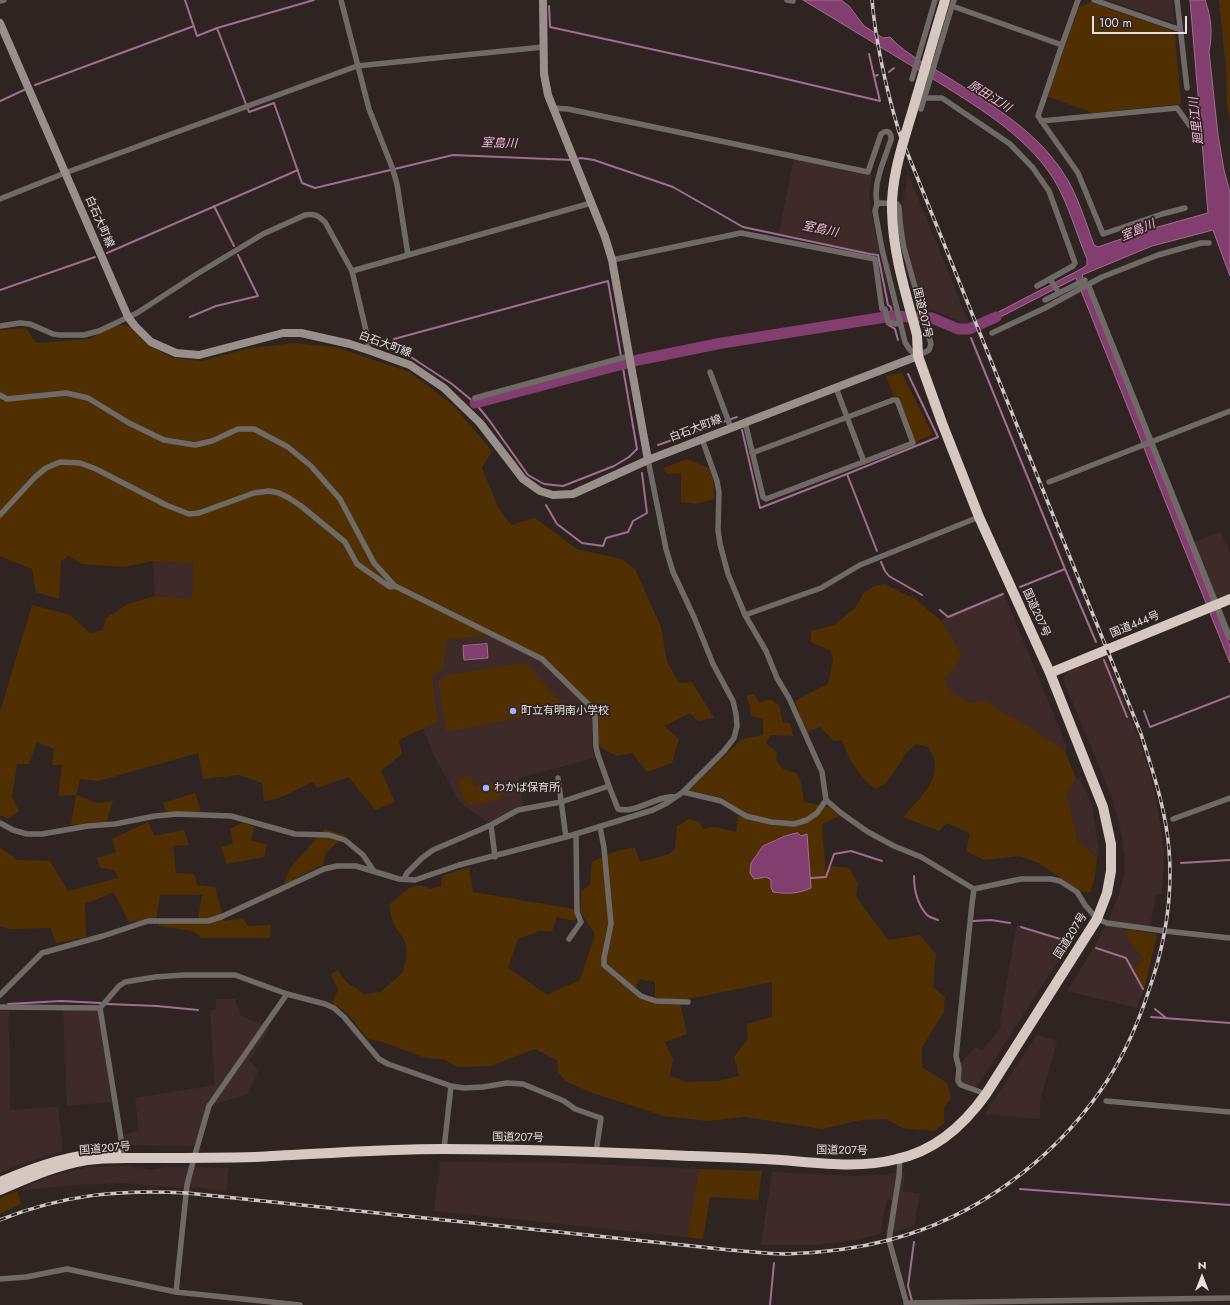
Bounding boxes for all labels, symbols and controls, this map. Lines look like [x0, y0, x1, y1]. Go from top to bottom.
scale bar [1094, 8, 1189, 34]
text: 100 m [1099, 14, 1132, 32]
water label: 原田江川 [965, 78, 1013, 116]
water label: 廻里江川 [1187, 96, 1207, 146]
water label: 室島川 [481, 136, 517, 152]
street label: 白石大町線 [82, 194, 116, 250]
water label: 室島川 [1119, 217, 1157, 245]
water label: 室島川 [801, 219, 839, 241]
street label: 国道207号 [910, 286, 934, 340]
street label: 白石大町線 [357, 329, 413, 361]
street label: 白石大町線 [668, 413, 724, 445]
street label: 国道207号 [1019, 587, 1053, 639]
street label: 国道444号 [1108, 609, 1162, 641]
place label: 町立有明南小学校 [521, 704, 609, 718]
marker: 町立有明南小学校 [508, 706, 518, 716]
place label: わかば保育所 [494, 781, 560, 795]
marker: わかば保育所 [481, 783, 491, 793]
street label: 国道207号 [1052, 911, 1090, 961]
street label: 国道207号 [492, 1131, 544, 1145]
street label: 国道207号 [79, 1140, 131, 1158]
street label: 国道207号 [816, 1144, 868, 1158]
north arrow [1182, 1257, 1222, 1297]
text: N [1198, 1257, 1206, 1273]

